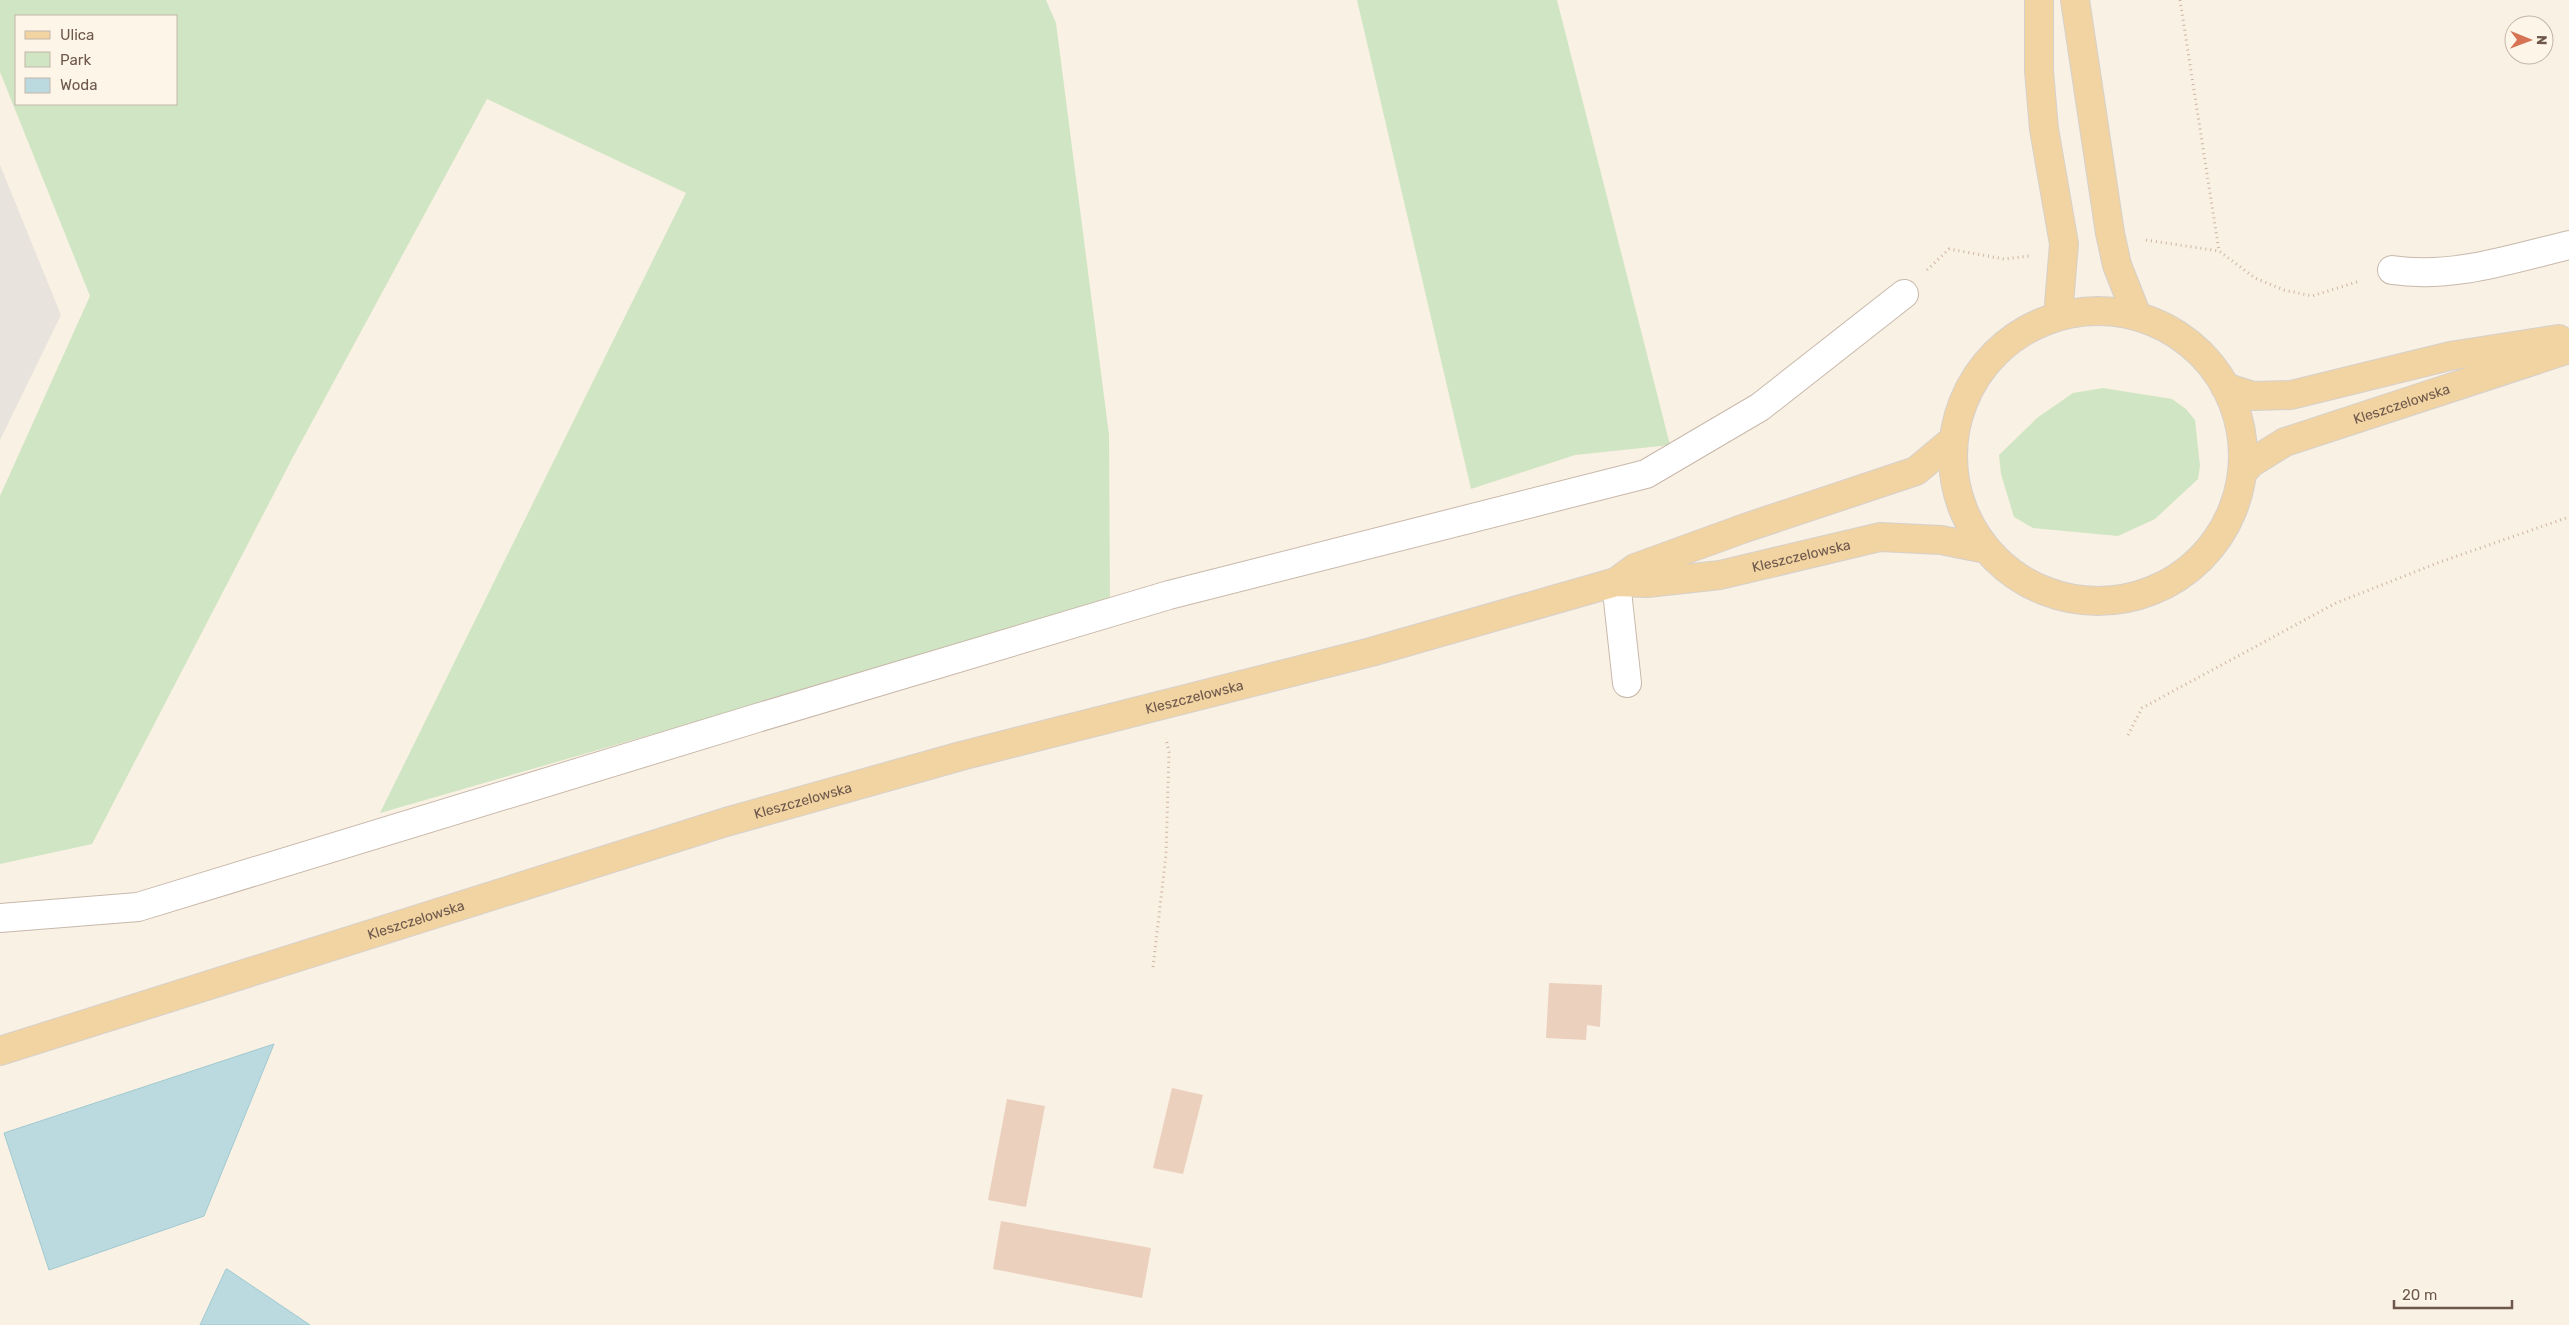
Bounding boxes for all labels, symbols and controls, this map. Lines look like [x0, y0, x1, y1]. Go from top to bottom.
legend [15, 15, 178, 105]
north arrow [2504, 15, 2554, 65]
text: Ulica [60, 26, 94, 44]
text: N [2533, 35, 2550, 45]
text: Park [60, 51, 91, 69]
text: Woda [60, 76, 98, 94]
street label: Kleszczelowska [2351, 381, 2452, 428]
street label: Kleszczelowska [1750, 536, 1852, 576]
street label: Kleszczelowska [1143, 677, 1245, 718]
street label: Kleszczelowska [752, 779, 854, 823]
street label: Kleszczelowska [365, 897, 467, 944]
scale bar [2394, 1278, 2512, 1310]
text: 20 m [2402, 1286, 2437, 1304]

